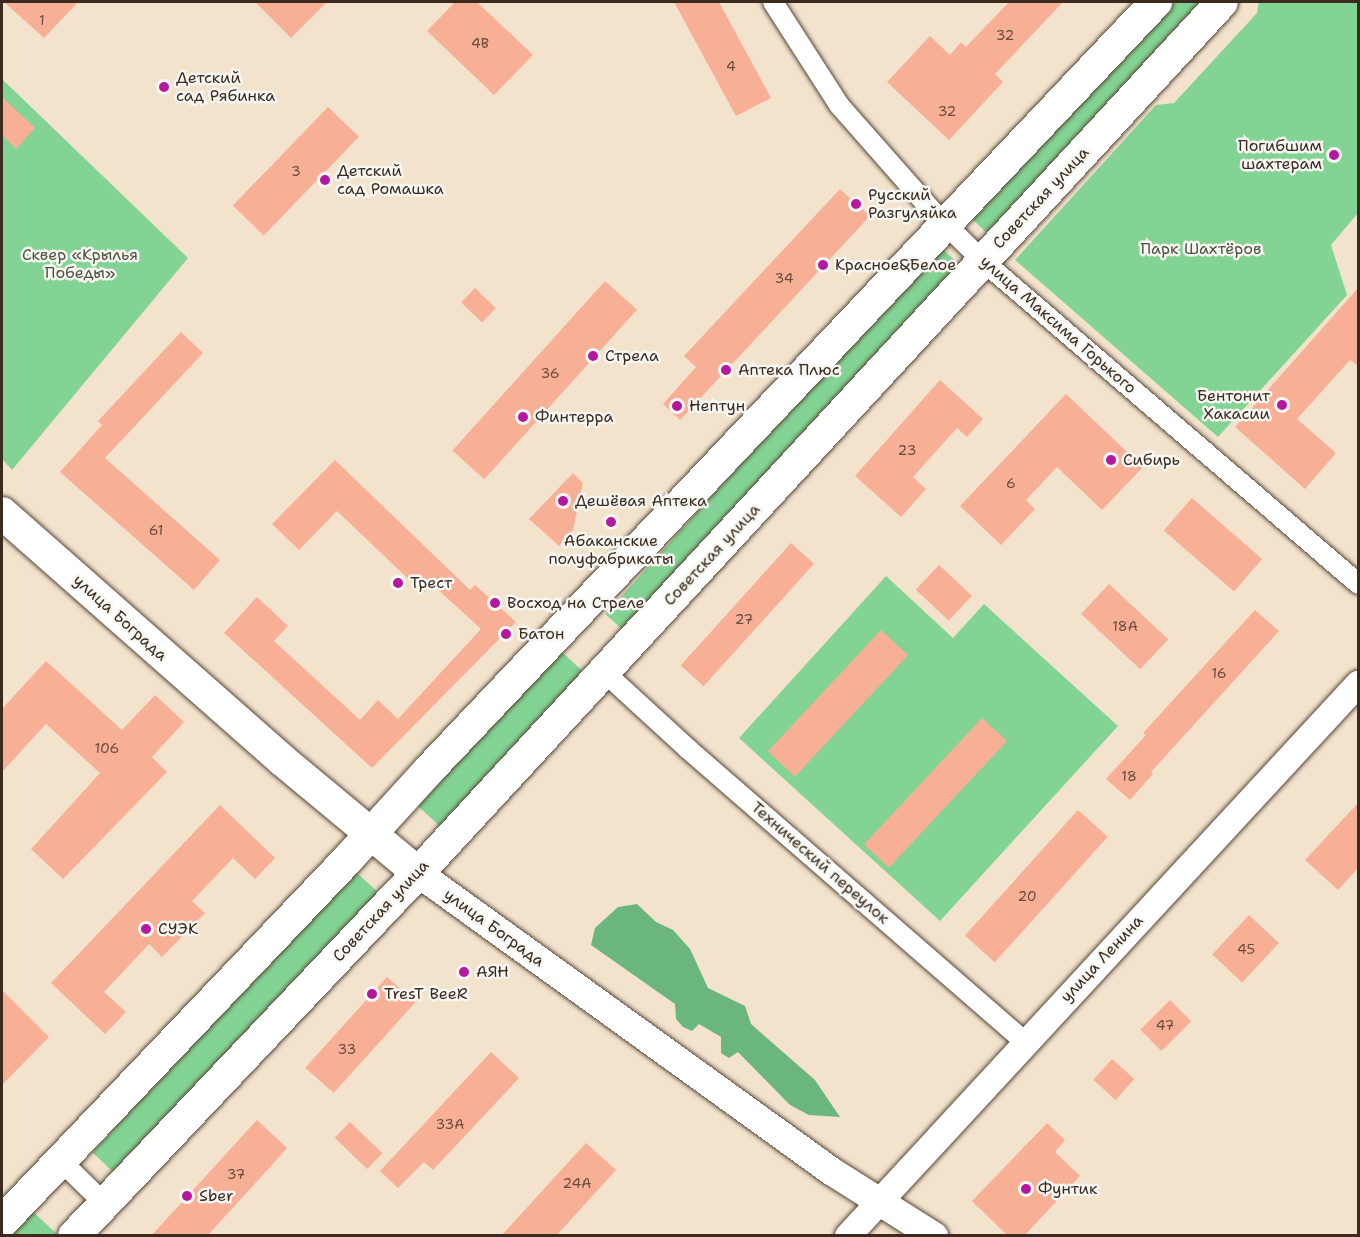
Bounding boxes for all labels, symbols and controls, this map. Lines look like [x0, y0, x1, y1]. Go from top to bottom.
house number: 1 [39, 12, 45, 28]
house number: 32 [996, 27, 1014, 43]
house number: 4В [471, 35, 489, 51]
house number: 4 [726, 58, 736, 74]
place label: Детский сад Рябинка [176, 68, 275, 106]
marker: Детский сад Рябинка [157, 80, 171, 94]
house number: 32 [938, 103, 956, 119]
place label: Погибшим шахтерам [1238, 136, 1322, 174]
street label: Советская улица [989, 143, 1093, 253]
marker: Погибшим шахтерам [1327, 148, 1341, 162]
place label: Детский сад Ромашка [337, 161, 444, 199]
house number: 3 [291, 163, 301, 179]
marker: Детский сад Ромашка [318, 173, 332, 187]
place label: Русский Разгуляйка [868, 185, 957, 223]
marker: Русский Разгуляйка [849, 197, 863, 211]
park label: Парк Шахтёров [1141, 239, 1261, 259]
park label: Сквер «Крылья Победы» [22, 245, 138, 283]
street label: улица Максима Горького [976, 252, 1140, 398]
place label: Красное&Белое [835, 255, 956, 275]
marker: Красное&Белое [816, 258, 830, 272]
house number: 34 [774, 270, 794, 286]
place label: Стрела [605, 346, 659, 366]
marker: Стрела [586, 349, 600, 363]
place label: Аптека Плюс [738, 360, 840, 380]
marker: Аптека Плюс [719, 363, 733, 377]
house number: 36 [540, 365, 560, 381]
place label: Бентонит Хакасии [1197, 386, 1270, 424]
place label: Нептун [689, 396, 745, 416]
marker: Бентонит Хакасии [1275, 398, 1289, 412]
marker: Нептун [670, 399, 684, 413]
place label: Финтерра [535, 407, 613, 427]
marker: Финтерра [516, 410, 530, 424]
house number: 23 [898, 442, 916, 458]
place label: Сибирь [1123, 450, 1180, 470]
marker: Сибирь [1104, 453, 1118, 467]
house number: 6 [1006, 475, 1016, 491]
place label: Дешёвая Аптека [575, 491, 707, 511]
marker: Дешёвая Аптека [556, 494, 570, 508]
street label: Советская улица [660, 500, 764, 610]
marker: Абаканские полуфабрикаты [604, 515, 618, 529]
house number: 61 [149, 522, 163, 538]
place label: Абаканские полуфабрикаты [548, 531, 674, 569]
street label: улица Бограда [69, 571, 171, 665]
place label: Трест [410, 573, 452, 593]
marker: Трест [391, 576, 405, 590]
place label: Восход на Стреле [507, 593, 645, 613]
marker: Восход на Стреле [488, 596, 502, 610]
house number: 27 [735, 611, 753, 627]
house number: 18А [1112, 618, 1138, 634]
place label: Батон [518, 624, 564, 644]
marker: Батон [499, 627, 513, 641]
house number: 16 [1211, 665, 1227, 681]
house number: 106 [95, 740, 119, 756]
house number: 18 [1121, 768, 1137, 784]
street label: Технический переулок [747, 798, 893, 928]
street label: Советская улица [329, 856, 433, 966]
street label: улица Бограда [440, 885, 548, 971]
house number: 20 [1017, 888, 1037, 904]
street label: улица Ленина [1057, 911, 1147, 1007]
place label: СУЭК [158, 919, 198, 939]
marker: СУЭК [139, 922, 153, 936]
house number: 45 [1237, 941, 1255, 957]
place label: АЯН [476, 962, 509, 982]
marker: АЯН [457, 965, 471, 979]
place label: TresT BeeR [384, 984, 468, 1004]
marker: TresT BeeR [365, 987, 379, 1001]
house number: 47 [1156, 1017, 1174, 1033]
house number: 33 [338, 1041, 356, 1057]
house number: 33А [436, 1116, 464, 1132]
house number: 37 [227, 1166, 245, 1182]
house number: 24А [563, 1175, 591, 1191]
place label: Фунтик [1038, 1179, 1098, 1199]
marker: Фунтик [1019, 1182, 1033, 1196]
place label: Sber [199, 1186, 234, 1206]
marker: Sber [180, 1189, 194, 1203]

